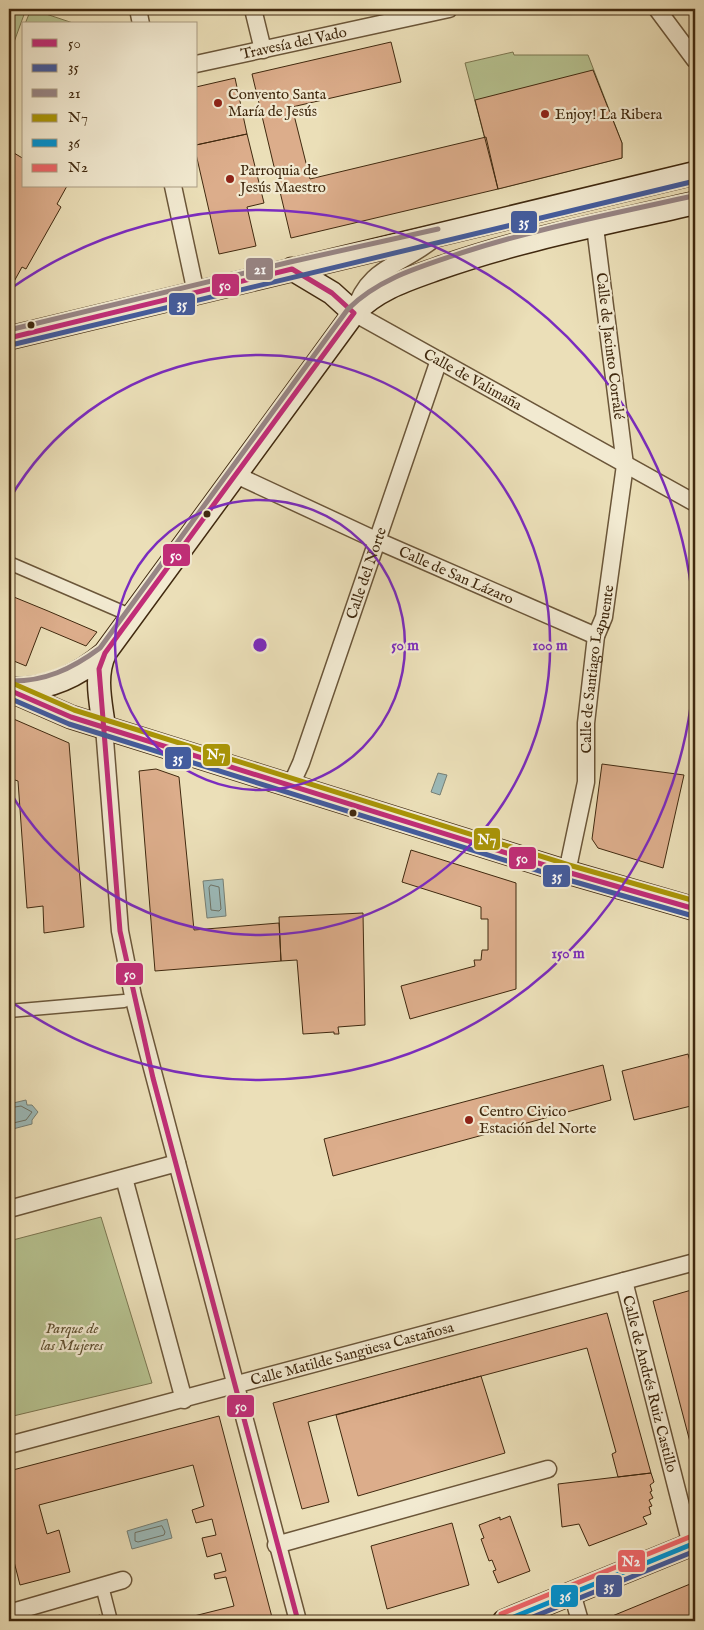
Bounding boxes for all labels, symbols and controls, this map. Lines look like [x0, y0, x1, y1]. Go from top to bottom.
legend [22, 22, 198, 188]
street label: Travesía del Vado [239, 22, 348, 64]
text: 50 [68, 34, 81, 53]
text: 35 [68, 58, 80, 77]
text: 21 [68, 84, 81, 103]
place label: Convento Santa María de Jesús [228, 85, 327, 121]
marker: Convento Santa María de Jesús [212, 97, 224, 109]
place label: Enjoy! La Ribera [555, 105, 663, 124]
text: N7 [68, 108, 88, 127]
marker: Enjoy! La Ribera [539, 108, 551, 120]
text: 36 [68, 134, 81, 153]
text: N2 [68, 158, 88, 177]
place label: Parroquia de Jesús Maestro [238, 161, 326, 197]
marker: Parroquia de Jesús Maestro [224, 173, 236, 185]
line badge: 35 [510, 210, 538, 234]
text: 35 [519, 214, 529, 232]
line badge: 21 [245, 257, 274, 281]
text: 21 [254, 261, 266, 279]
street label: Calle de Jacinto Corralé [592, 271, 628, 421]
line badge: 50 [211, 273, 240, 297]
text: 50 [219, 277, 231, 295]
line badge: 35 [168, 292, 196, 316]
text: 35 [177, 296, 187, 314]
unlabelled marker [26, 320, 36, 330]
street label: Calle de Valimaña [420, 344, 526, 415]
unlabelled marker [202, 509, 212, 519]
street label: Calle del Norte [342, 524, 391, 621]
street label: Calle de San Lázaro [396, 542, 517, 608]
line badge: 50 [162, 543, 191, 567]
text: 50 [170, 547, 182, 565]
street label: Calle de Santiago Lapuente [577, 584, 618, 753]
centre of rings [251, 636, 269, 654]
text: 50 m [391, 636, 419, 655]
text: 100 m [532, 636, 568, 655]
line badge: N7 [202, 743, 231, 767]
line badge: 35 [164, 746, 192, 770]
text: N7 [206, 746, 226, 764]
text: 35 [173, 750, 183, 768]
unlabelled marker [348, 808, 358, 818]
line badge: N7 [473, 827, 501, 851]
text: N7 [477, 831, 497, 849]
line badge: 50 [508, 846, 537, 870]
text: 50 [516, 850, 528, 868]
line badge: 35 [542, 864, 571, 888]
text: 35 [552, 868, 562, 886]
text: 150 m [551, 944, 585, 963]
line badge: 50 [115, 962, 144, 986]
text: 50 [124, 966, 136, 984]
place label: Centro Civico Estación del Norte [479, 1102, 596, 1138]
marker: Centro Civico Estación del Norte [463, 1114, 475, 1126]
street label: Calle de Andrés Ruiz Castillo [618, 1293, 682, 1474]
street label: Calle Matilde Sangüesa Castañosa [248, 1317, 456, 1390]
park label: Parque de las Mujeres [41, 1319, 104, 1355]
line badge: 50 [226, 1394, 255, 1418]
text: 50 [235, 1398, 247, 1416]
line badge: N2 [617, 1549, 646, 1573]
text: N2 [621, 1553, 641, 1571]
line badge: 35 [595, 1574, 623, 1598]
text: 35 [604, 1578, 614, 1596]
line badge: 36 [550, 1584, 579, 1608]
text: 36 [559, 1588, 572, 1606]

